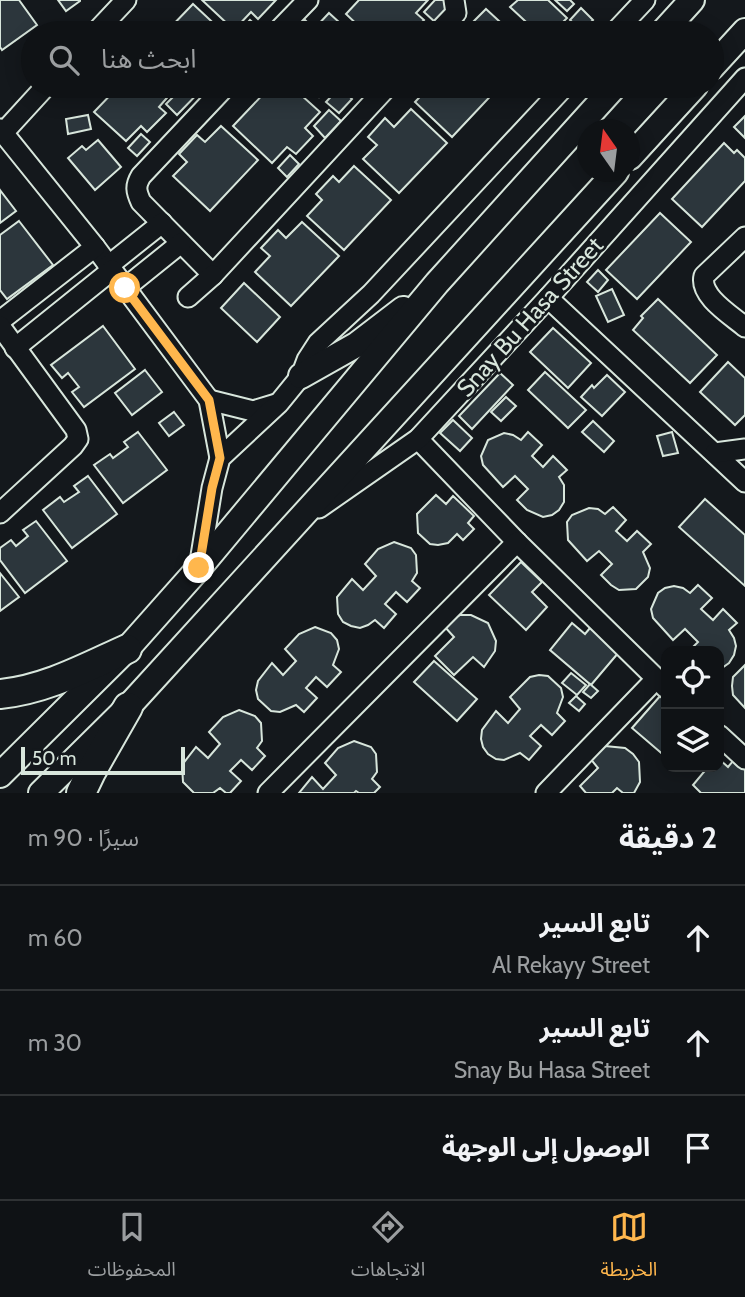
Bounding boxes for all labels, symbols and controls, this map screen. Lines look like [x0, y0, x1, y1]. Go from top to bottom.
search box [21, 21, 724, 98]
icon: search [45, 41, 83, 79]
text: ابحث هنا [101, 43, 196, 75]
north arrow [577, 119, 640, 182]
street label: Snay Bu Hasa Street [450, 231, 609, 402]
route start [109, 272, 140, 303]
route end [183, 552, 214, 583]
map controls [661, 646, 724, 772]
button: locate [661, 646, 724, 709]
button: layers [661, 709, 724, 772]
scale bar [21, 744, 186, 776]
text: 50 m [32, 747, 76, 770]
text: 2 دقيقة [619, 819, 717, 856]
text: سيرًا · 90 m [28, 824, 139, 852]
text: تابع السير [540, 907, 650, 939]
icon: ahead [679, 919, 717, 957]
text: 60 m [28, 924, 82, 952]
text: Al Rekayy Street [492, 951, 650, 979]
text: تابع السير [540, 1012, 650, 1044]
icon: ahead [679, 1024, 717, 1062]
text: 30 m [28, 1029, 82, 1057]
text: Snay Bu Hasa Street [454, 1056, 650, 1084]
icon: arrive [679, 1129, 717, 1167]
text: الوصول إلى الوجهة [442, 1131, 650, 1163]
tab: المحفوظات [88, 1208, 176, 1290]
tab: الاتجاهات [351, 1208, 425, 1290]
tab: الخريطة [600, 1208, 657, 1290]

